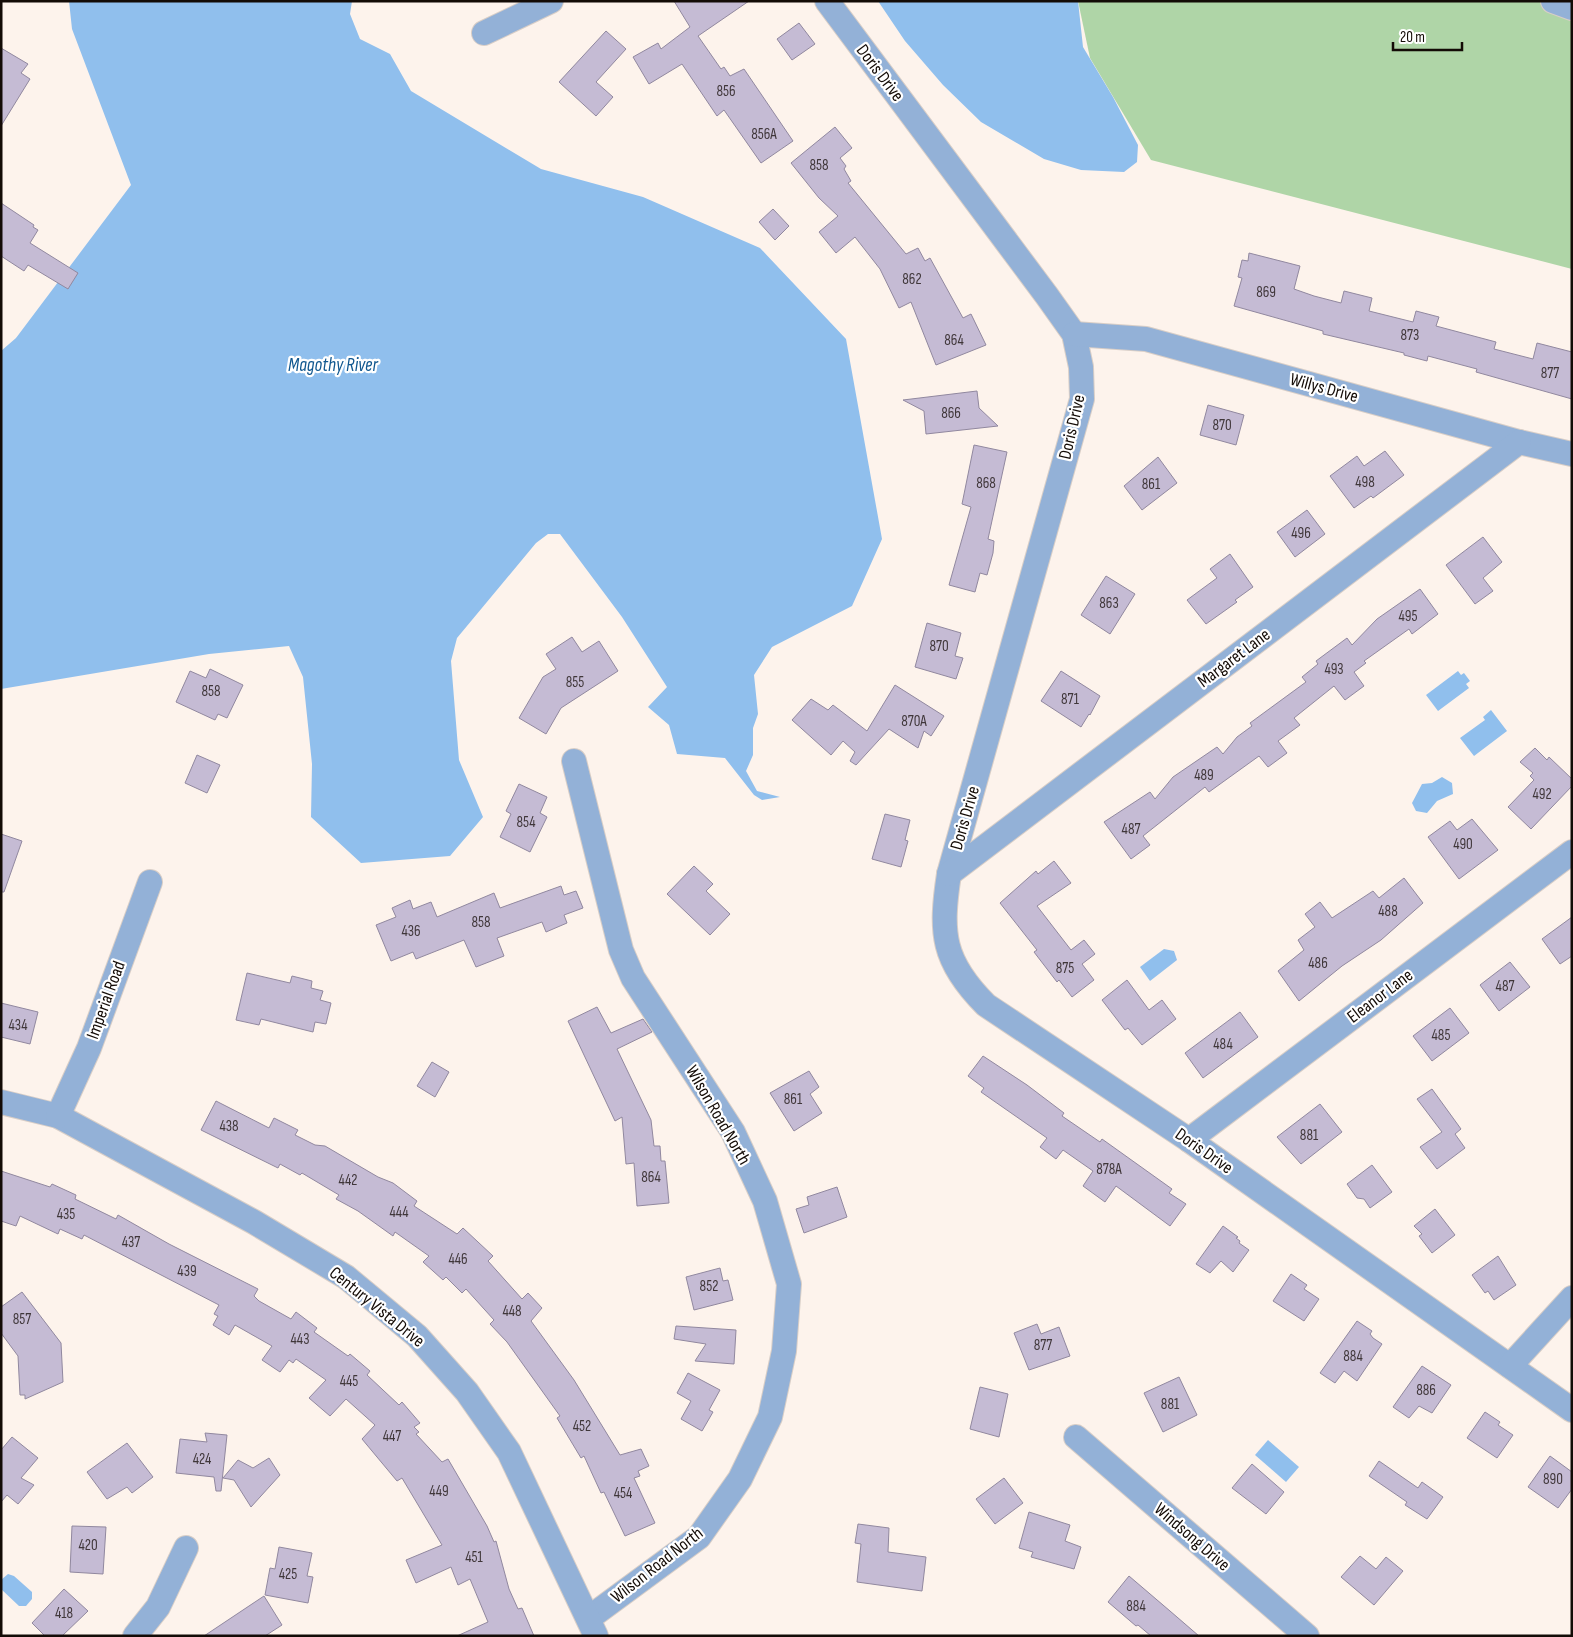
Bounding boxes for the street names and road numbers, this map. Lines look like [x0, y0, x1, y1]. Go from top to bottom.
street label: Doris Drive [852, 40, 908, 106]
street label: Willys Drive [1288, 369, 1360, 407]
street label: Doris Drive [1054, 393, 1090, 461]
street label: Margaret Lane [1194, 624, 1274, 692]
street label: Doris Drive [946, 784, 984, 852]
street label: Imperial Road [82, 958, 130, 1042]
street label: Eleanor Lane [1343, 965, 1417, 1027]
street label: Wilson Road North [681, 1062, 755, 1168]
street label: Doris Drive [1171, 1124, 1237, 1178]
street label: Century Vista Drive [325, 1262, 429, 1352]
street label: Windsong Drive [1150, 1498, 1234, 1576]
street label: Wilson Road North [607, 1523, 707, 1607]

